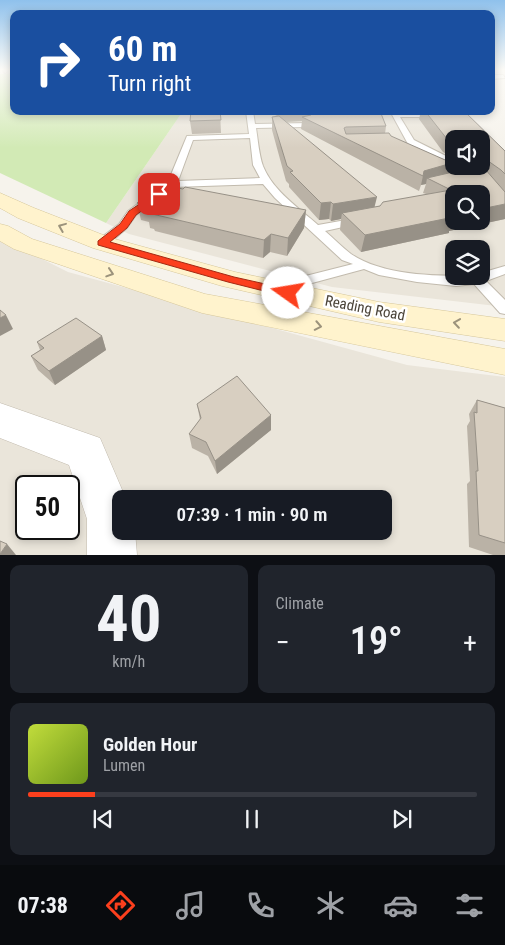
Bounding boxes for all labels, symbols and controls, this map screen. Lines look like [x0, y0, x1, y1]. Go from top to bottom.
text: 60 m [108, 29, 177, 70]
icon: right [25, 30, 90, 95]
text: Turn right [108, 71, 191, 96]
map controls [445, 130, 490, 285]
button: sound [445, 130, 490, 175]
pin [138, 173, 180, 215]
icon: arrive [145, 180, 173, 208]
button: search [445, 185, 490, 230]
one-way arrow [58, 223, 67, 233]
button: layers [445, 240, 490, 285]
position arrow [261, 266, 313, 318]
one-way arrow [106, 267, 114, 277]
street label: Reading Road [323, 291, 407, 325]
one-way arrow [452, 318, 460, 329]
one-way arrow [314, 320, 323, 331]
speed limit sign: 50 [15, 475, 80, 540]
text: 07:39 · 1 min · 90 m [177, 503, 327, 526]
text: 40 [96, 581, 162, 657]
text: Climate [276, 594, 324, 613]
text: 19° [350, 619, 403, 663]
text: − [276, 626, 290, 659]
text: + [463, 626, 477, 659]
text: km/h [112, 652, 145, 671]
text: Golden Hour [103, 733, 197, 756]
text: Lumen [103, 756, 145, 775]
icon: previous [89, 805, 117, 833]
icon: pause [238, 805, 266, 833]
icon: next [388, 805, 416, 833]
icon: directions [103, 888, 138, 923]
icon: music [173, 888, 208, 923]
icon: phone [243, 888, 278, 923]
icon: climate [313, 888, 348, 923]
icon: car [383, 888, 418, 923]
icon: filters [452, 888, 487, 923]
text: 07:38 [17, 893, 68, 918]

